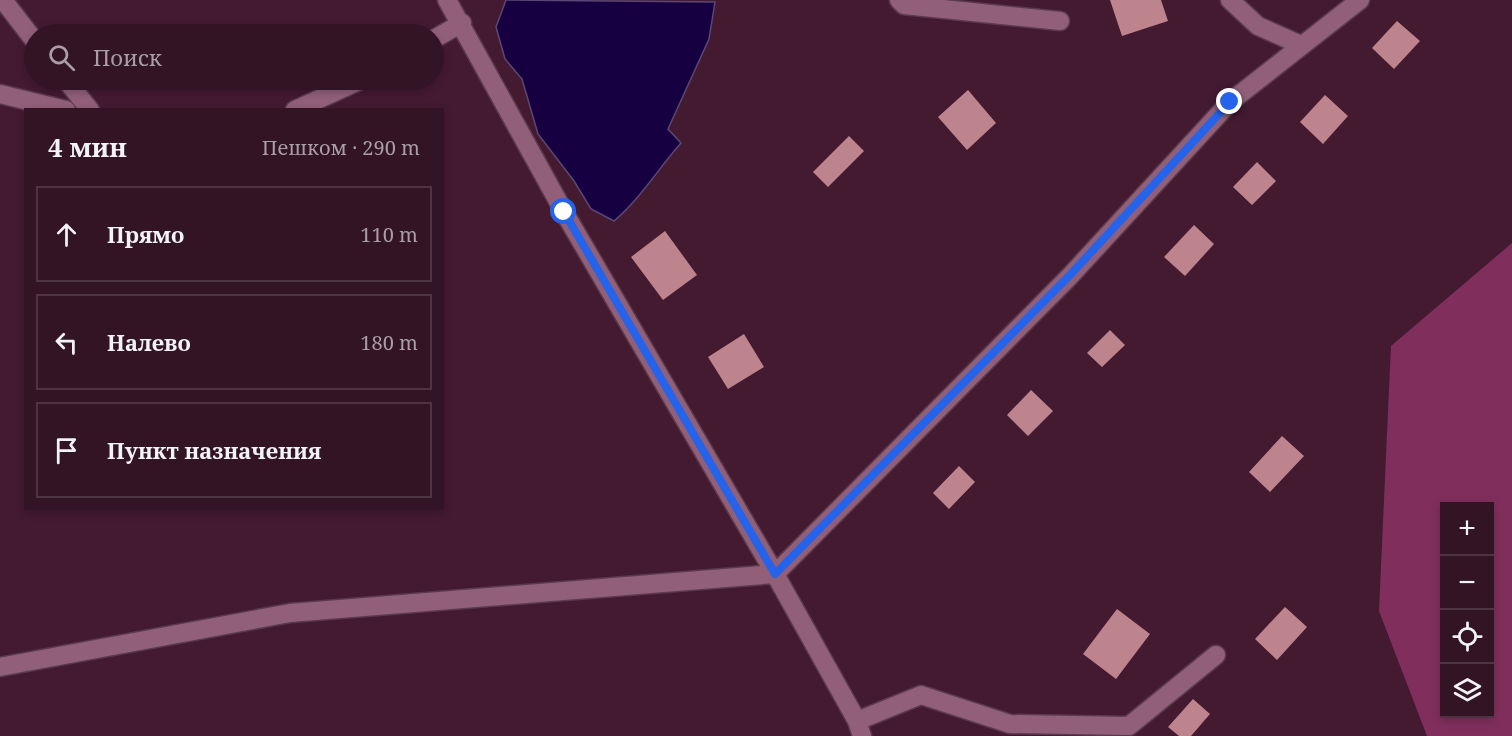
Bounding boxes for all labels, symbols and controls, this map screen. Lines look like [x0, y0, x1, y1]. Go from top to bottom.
search box [24, 24, 444, 90]
icon: search [45, 41, 78, 74]
text: Поиск [93, 42, 162, 72]
route end [1216, 88, 1242, 114]
text: 4 мин [48, 129, 127, 165]
text: Пешком · 290 m [262, 134, 420, 161]
route start [550, 198, 576, 224]
icon: ahead [50, 218, 83, 251]
text: Прямо [107, 219, 184, 249]
text: 110 m [360, 221, 418, 248]
icon: left [50, 326, 83, 359]
text: Налево [107, 327, 191, 357]
text: 180 m [360, 329, 418, 356]
icon: arrive [50, 434, 83, 467]
text: Пункт назначения [107, 435, 321, 465]
map controls [1440, 502, 1494, 718]
button: + [1440, 502, 1494, 556]
button: − [1440, 556, 1494, 610]
button: locate [1440, 610, 1494, 664]
button: layers [1440, 664, 1494, 718]

